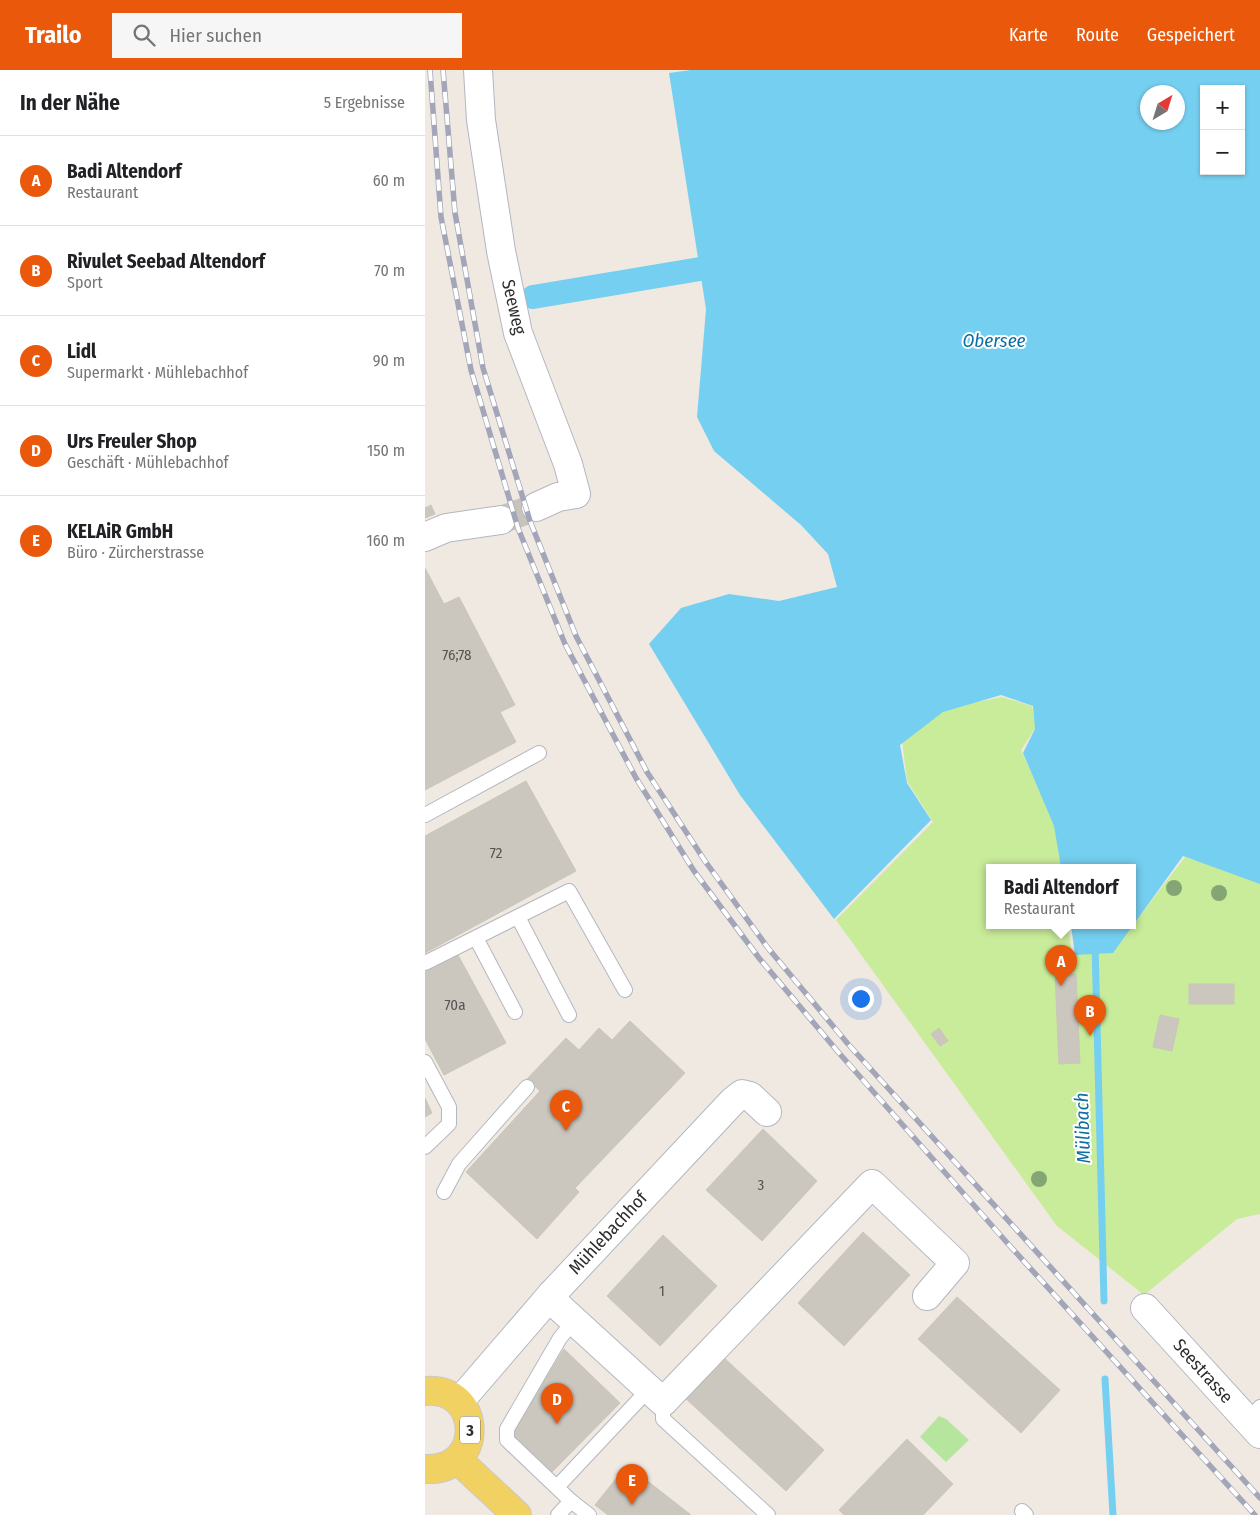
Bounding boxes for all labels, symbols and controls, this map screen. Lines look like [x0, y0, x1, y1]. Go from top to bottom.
search box [112, 13, 462, 58]
text: Trailo [25, 21, 82, 49]
icon: search [130, 21, 158, 49]
text: Hier suchen [170, 24, 262, 47]
text: Karte [1009, 24, 1048, 46]
text: Route [1076, 24, 1119, 46]
text: Gespeichert [1147, 24, 1235, 46]
north arrow [1140, 85, 1185, 130]
map controls [1200, 85, 1245, 175]
button: + [1200, 85, 1245, 130]
text: In der Nähe [20, 90, 120, 116]
text: 5 Ergebnisse [324, 93, 405, 112]
button: − [1200, 130, 1245, 175]
text: Badi Altendorf [67, 160, 181, 183]
text: A [32, 171, 40, 190]
text: 60 m [373, 171, 405, 190]
text: Restaurant [67, 183, 138, 202]
text: Rivulet Seebad Altendorf [67, 250, 265, 273]
text: B [32, 261, 40, 280]
text: 70 m [374, 261, 405, 280]
text: Sport [67, 273, 103, 292]
street label: Seeweg [497, 277, 531, 337]
water label: Obersee [962, 329, 1026, 352]
text: Lidl [67, 340, 96, 363]
text: C [32, 351, 40, 370]
text: 90 m [373, 351, 405, 370]
text: Supermarkt · Mühlebachhof [67, 363, 248, 382]
text: Urs Freuler Shop [67, 430, 197, 453]
text: D [31, 441, 41, 460]
text: 150 m [367, 441, 405, 460]
text: Geschäft · Mühlebachhof [67, 453, 229, 472]
text: KELAiR GmbH [67, 520, 173, 543]
text: E [32, 531, 40, 550]
text: 160 m [366, 531, 405, 550]
text: Büro · Zürcherstrasse [67, 543, 204, 562]
house number: 76;78 [442, 646, 472, 664]
house number: 72 [490, 844, 503, 862]
popup [986, 864, 1136, 929]
text: Badi Altendorf [1004, 876, 1118, 899]
text: Restaurant [1004, 899, 1075, 918]
pin: A [1045, 945, 1077, 986]
your location [848, 986, 874, 1012]
pin: B [1074, 995, 1106, 1036]
house number: 70a [444, 996, 466, 1014]
pin: C [550, 1090, 582, 1131]
water label: Mülibach [1070, 1092, 1095, 1164]
house number: 3 [758, 1176, 765, 1194]
street label: Mühlebachhof [564, 1186, 653, 1279]
house number: 1 [659, 1282, 665, 1300]
street label: Seestrasse [1168, 1334, 1238, 1408]
pin: D [541, 1383, 573, 1424]
road number: 3 [460, 1416, 480, 1444]
pin: E [616, 1464, 648, 1505]

